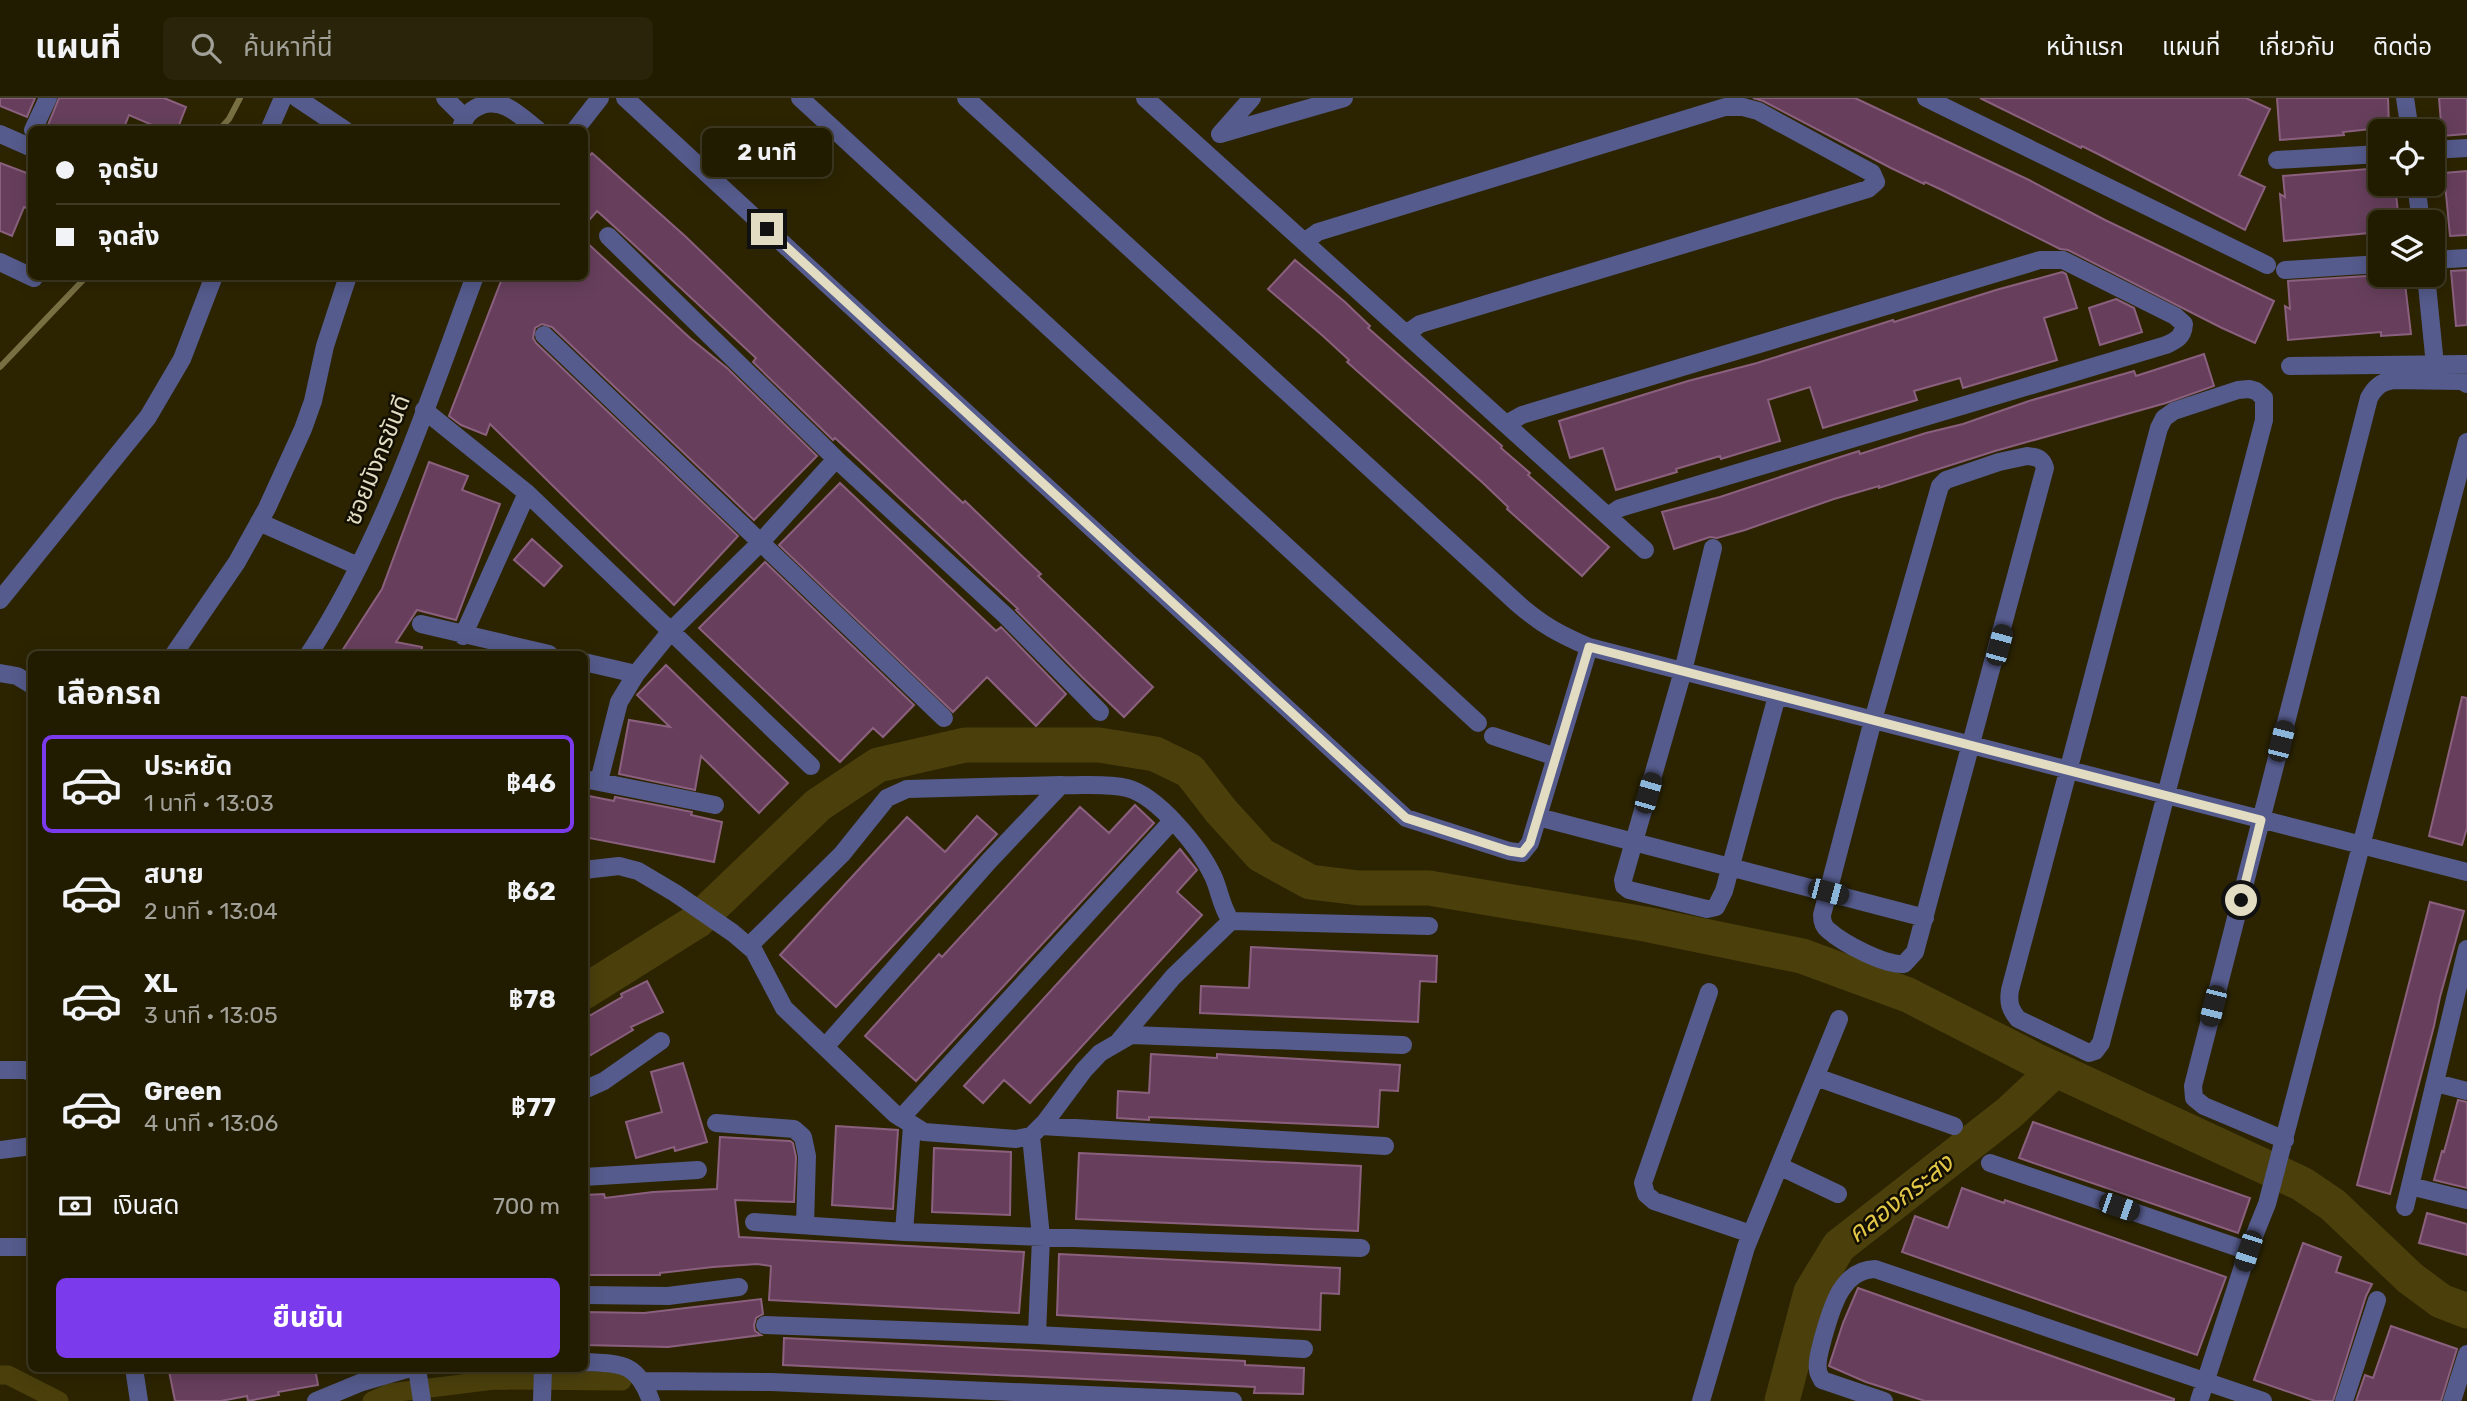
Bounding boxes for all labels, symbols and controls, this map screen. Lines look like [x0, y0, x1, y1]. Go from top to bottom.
search box [163, 17, 653, 80]
text: แผนที่ [35, 27, 121, 66]
icon: search [187, 29, 225, 67]
text: ค้นหาที่นี่ [243, 32, 333, 63]
text: หน้าแรก [2046, 33, 2124, 61]
text: แผนที่ [2162, 33, 2220, 61]
text: เกี่ยวกับ [2258, 33, 2335, 61]
text: ติดต่อ [2373, 33, 2432, 61]
map controls [2368, 119, 2445, 287]
button: locate [2368, 119, 2445, 196]
callout: 2 นาที [702, 128, 832, 176]
text: 2 นาที [737, 138, 797, 166]
text: จุดรับ [98, 154, 159, 185]
button: layers [2368, 210, 2445, 287]
route end [751, 213, 783, 245]
text: จุดส่ง [98, 221, 160, 252]
street label: ซอยมังกรขันดี [338, 391, 416, 529]
car [1984, 622, 2015, 668]
text: เลือกรถ [56, 674, 161, 712]
car [2266, 718, 2297, 764]
text: ประหยัด [144, 751, 232, 782]
icon: car [60, 753, 123, 816]
text: ฿46 [506, 768, 556, 799]
car [1633, 770, 1664, 816]
text: 1 นาที · 13:03 [144, 789, 274, 817]
text: สบาย [144, 859, 204, 890]
icon: car [60, 861, 123, 924]
text: ฿62 [507, 876, 556, 907]
car [1805, 876, 1852, 908]
route start [2225, 884, 2257, 916]
text: 2 นาที · 13:04 [144, 897, 278, 925]
text: XL [144, 968, 177, 999]
icon: car [60, 969, 123, 1032]
car [2198, 983, 2229, 1029]
text: ฿78 [508, 984, 556, 1015]
text: 3 นาที · 13:05 [144, 1001, 278, 1029]
text: Green [144, 1076, 222, 1107]
icon: car [60, 1077, 123, 1140]
text: ฿77 [511, 1092, 556, 1123]
text: 4 นาที · 13:06 [144, 1109, 278, 1137]
water label: คลองกระสง [1841, 1147, 1960, 1249]
icon: cash [56, 1187, 94, 1225]
text: เงินสด [112, 1190, 179, 1221]
car [2096, 1190, 2143, 1224]
text: 700 m [493, 1192, 560, 1220]
car [2232, 1228, 2265, 1274]
button: ยืนยัน [56, 1278, 560, 1358]

